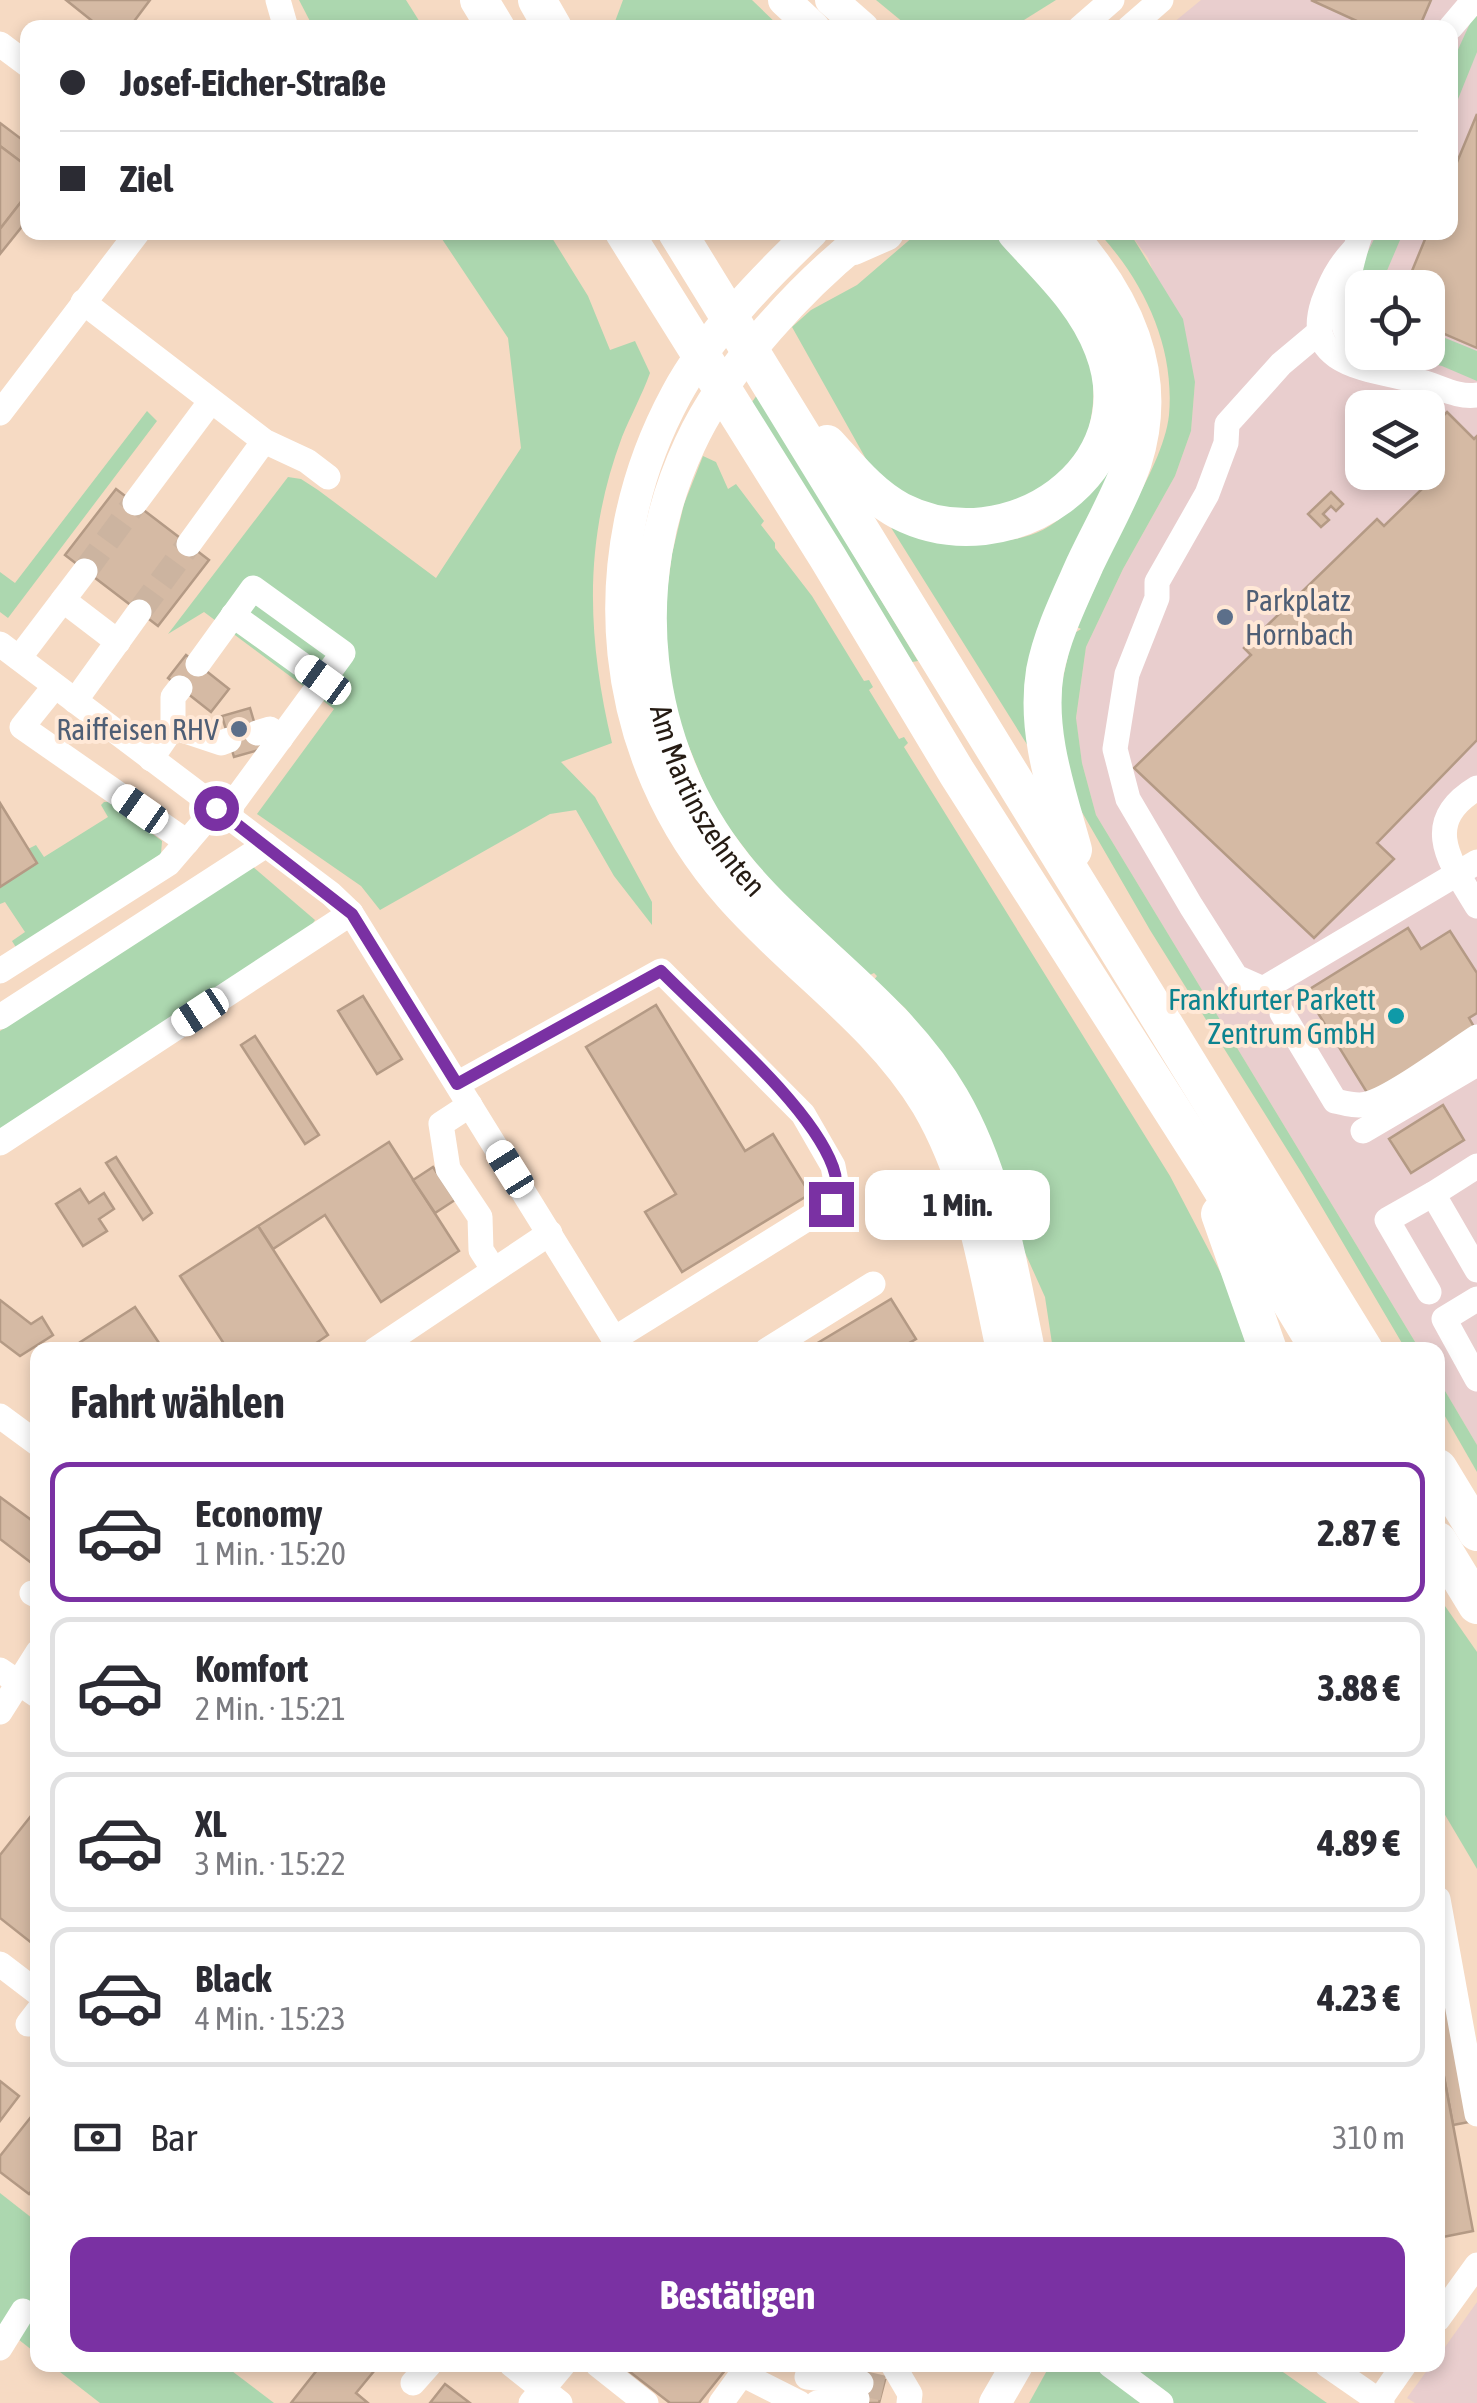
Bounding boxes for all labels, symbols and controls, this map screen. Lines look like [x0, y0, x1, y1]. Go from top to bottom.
text: Josef-Eicher-Straße [120, 61, 386, 104]
text: Ziel [120, 157, 173, 200]
map controls [1345, 270, 1445, 490]
button: locate [1345, 270, 1445, 370]
button: layers [1345, 390, 1445, 490]
place label: Parkplatz Hornbach [1245, 583, 1354, 651]
marker: Parkplatz Hornbach [1214, 606, 1236, 628]
car [290, 650, 356, 710]
street label: Am Martinszehnten [644, 701, 773, 903]
place label: Raiffeisen RHV [56, 712, 219, 746]
marker: Raiffeisen RHV [228, 718, 250, 740]
car [107, 780, 173, 838]
route start [194, 786, 239, 831]
place label: Frankfurter Parkett Zentrum GmbH [1168, 982, 1376, 1050]
car [167, 983, 233, 1041]
marker: Frankfurter Parkett Zentrum GmbH [1385, 1005, 1407, 1027]
car [481, 1136, 539, 1202]
callout: 1 Min. [866, 1169, 1051, 1239]
route end [809, 1182, 854, 1227]
text: 1 Min. [923, 1186, 992, 1223]
text: Fahrt wählen [70, 1376, 285, 1428]
icon: car [75, 1487, 165, 1577]
text: Economy [195, 1492, 322, 1535]
text: 2.87 € [1317, 1511, 1400, 1554]
text: 1 Min. · 15:20 [195, 1535, 346, 1572]
icon: car [75, 1642, 165, 1732]
text: Komfort [195, 1647, 308, 1690]
text: 3.88 € [1317, 1666, 1400, 1709]
text: 2 Min. · 15:21 [195, 1690, 346, 1727]
icon: car [75, 1797, 165, 1887]
text: XL [195, 1802, 227, 1845]
text: 4.89 € [1317, 1821, 1400, 1864]
text: 3 Min. · 15:22 [195, 1845, 346, 1882]
icon: car [75, 1952, 165, 2042]
text: Black [195, 1957, 272, 2000]
text: 4.23 € [1317, 1976, 1400, 2019]
text: 4 Min. · 15:23 [195, 2000, 346, 2037]
icon: cash [70, 2110, 125, 2165]
text: Bar [150, 2116, 197, 2159]
text: 310 m [1332, 2119, 1405, 2156]
button: Bestätigen [70, 2237, 1405, 2352]

